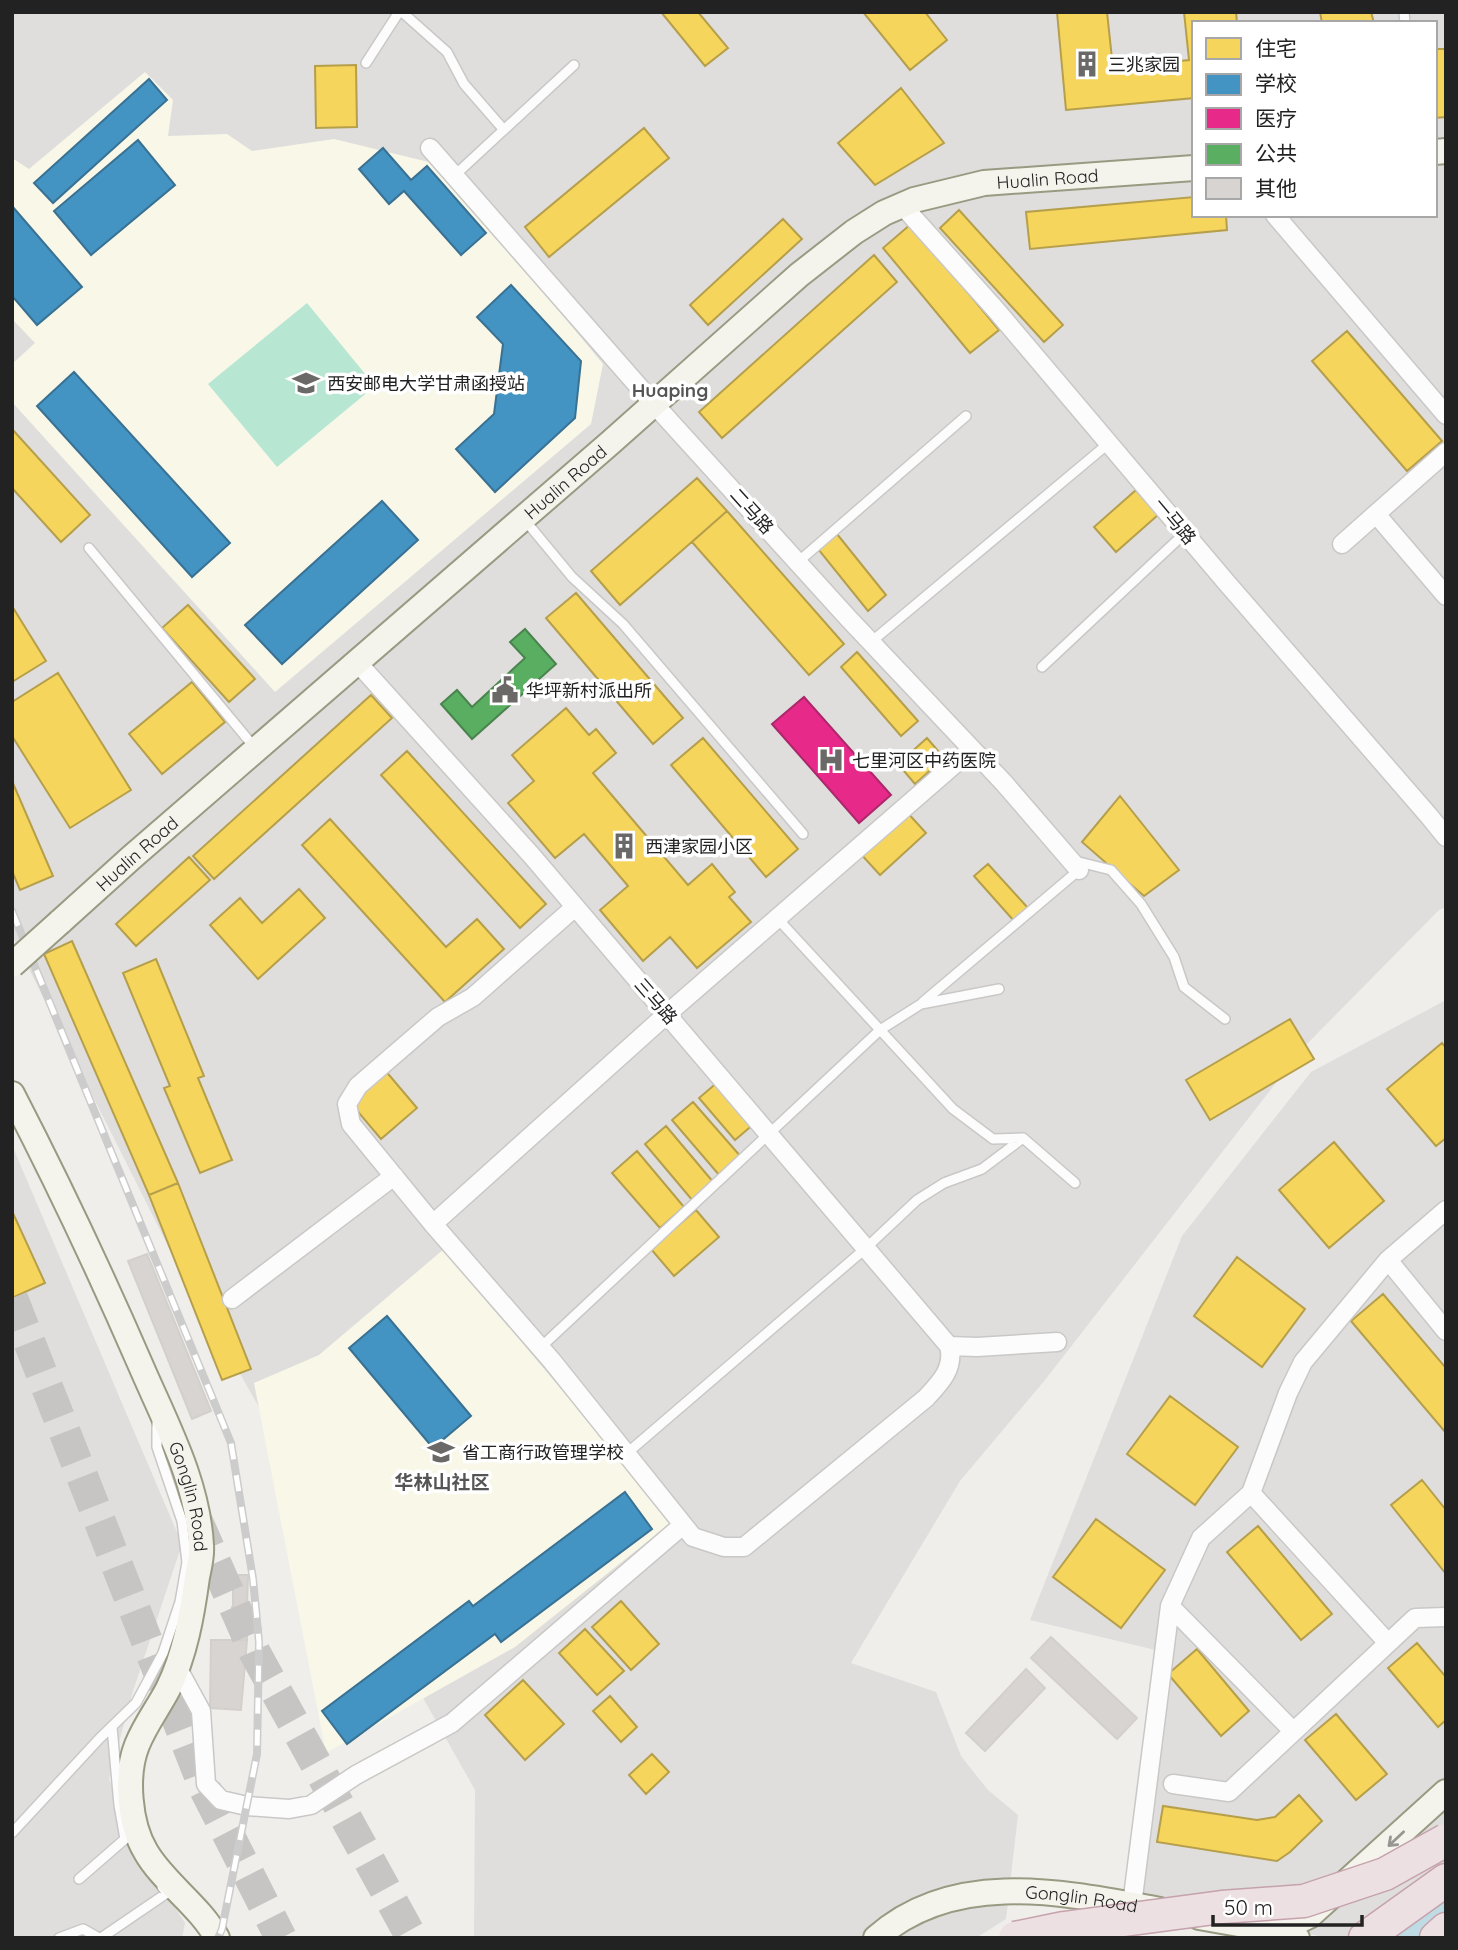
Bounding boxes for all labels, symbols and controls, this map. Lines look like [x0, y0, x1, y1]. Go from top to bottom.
legend [1192, 21, 1437, 217]
text: 住宅 [1255, 35, 1297, 61]
building icon: 三兆家园 [1072, 49, 1102, 79]
place label: 三兆家园 [1108, 53, 1180, 76]
text: 学校 [1255, 70, 1297, 96]
text: 医疗 [1255, 105, 1297, 131]
text: 公共 [1255, 140, 1297, 166]
street label: Hualin Road [996, 163, 1099, 194]
text: 其他 [1255, 175, 1297, 201]
school or university icon: 西安邮电大学甘肃函授站 [291, 368, 321, 398]
place label: 西安邮电大学甘肃函授站 [327, 372, 525, 395]
district label: Huaping [632, 378, 708, 402]
street label: Hualin Road [519, 440, 611, 524]
street label: 二马路 [725, 483, 779, 539]
street label: 一马路 [1149, 493, 1201, 549]
public building icon: 华坪新村派出所 [490, 675, 520, 705]
place label: 华坪新村派出所 [526, 679, 652, 702]
hospital icon: 七里河区中药医院 [816, 745, 846, 775]
place label: 七里河区中药医院 [852, 749, 996, 772]
street label: Hualin Road [91, 811, 183, 896]
building icon: 西津家园小区 [609, 831, 639, 861]
place label: 西津家园小区 [645, 835, 753, 858]
street label: 三马路 [630, 973, 682, 1029]
school or university icon: 省工商行政管理学校 [426, 1437, 456, 1467]
street label: Gonglin Road [164, 1438, 213, 1553]
place label: 省工商行政管理学校 [462, 1441, 624, 1464]
district label: 华林山社区 [394, 1470, 490, 1494]
one-way arrow [1388, 1830, 1405, 1847]
street label: Gonglin Road [1025, 1880, 1140, 1917]
scale bar [1213, 1884, 1362, 1928]
text: 50 m [1224, 1894, 1273, 1920]

